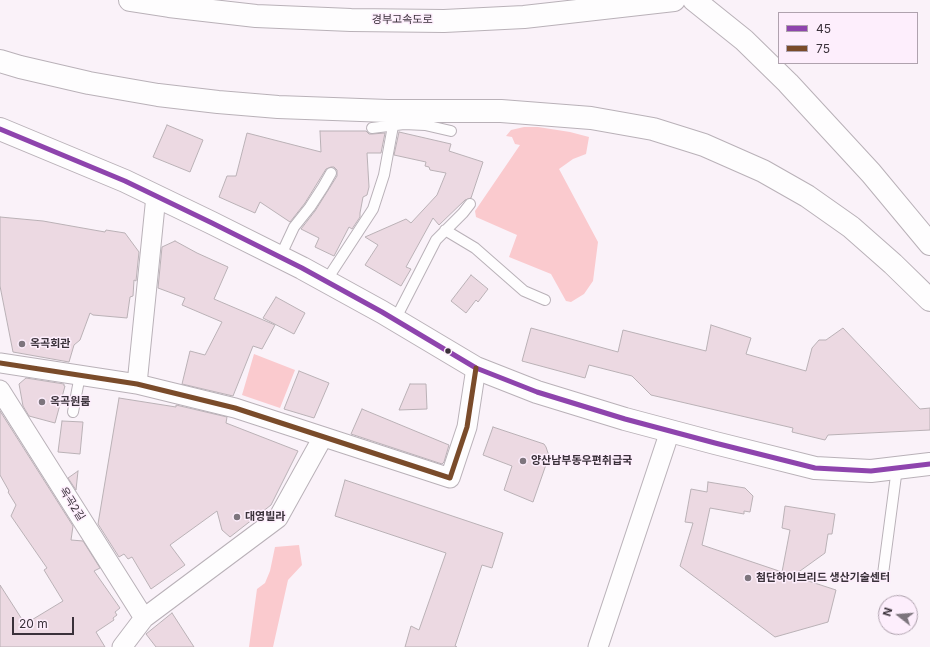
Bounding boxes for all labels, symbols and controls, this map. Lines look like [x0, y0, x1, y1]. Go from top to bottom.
legend [778, 12, 918, 64]
street label: 경부고속도로 [372, 13, 432, 27]
text: 45 [816, 21, 831, 36]
text: 75 [816, 41, 830, 56]
place label: 옥곡회관 [30, 337, 70, 351]
marker: 옥곡회관 [17, 339, 27, 349]
unlabelled marker [443, 346, 453, 356]
place label: 옥곡원룸 [50, 395, 90, 409]
marker: 옥곡원룸 [37, 397, 47, 407]
place label: 양산남부동우편취급국 [531, 454, 632, 468]
marker: 양산남부동우편취급국 [518, 456, 528, 466]
street label: 옥곡2길 [57, 485, 87, 523]
place label: 대영빌라 [245, 510, 285, 524]
marker: 대영빌라 [232, 512, 242, 522]
place label: 첨단하이브리드 생산기술센터 [756, 571, 890, 585]
marker: 첨단하이브리드 생산기술센터 [743, 573, 753, 583]
north arrow [878, 595, 918, 635]
text: N [880, 606, 895, 618]
scale bar [14, 609, 76, 635]
text: 20 m [19, 616, 48, 631]

